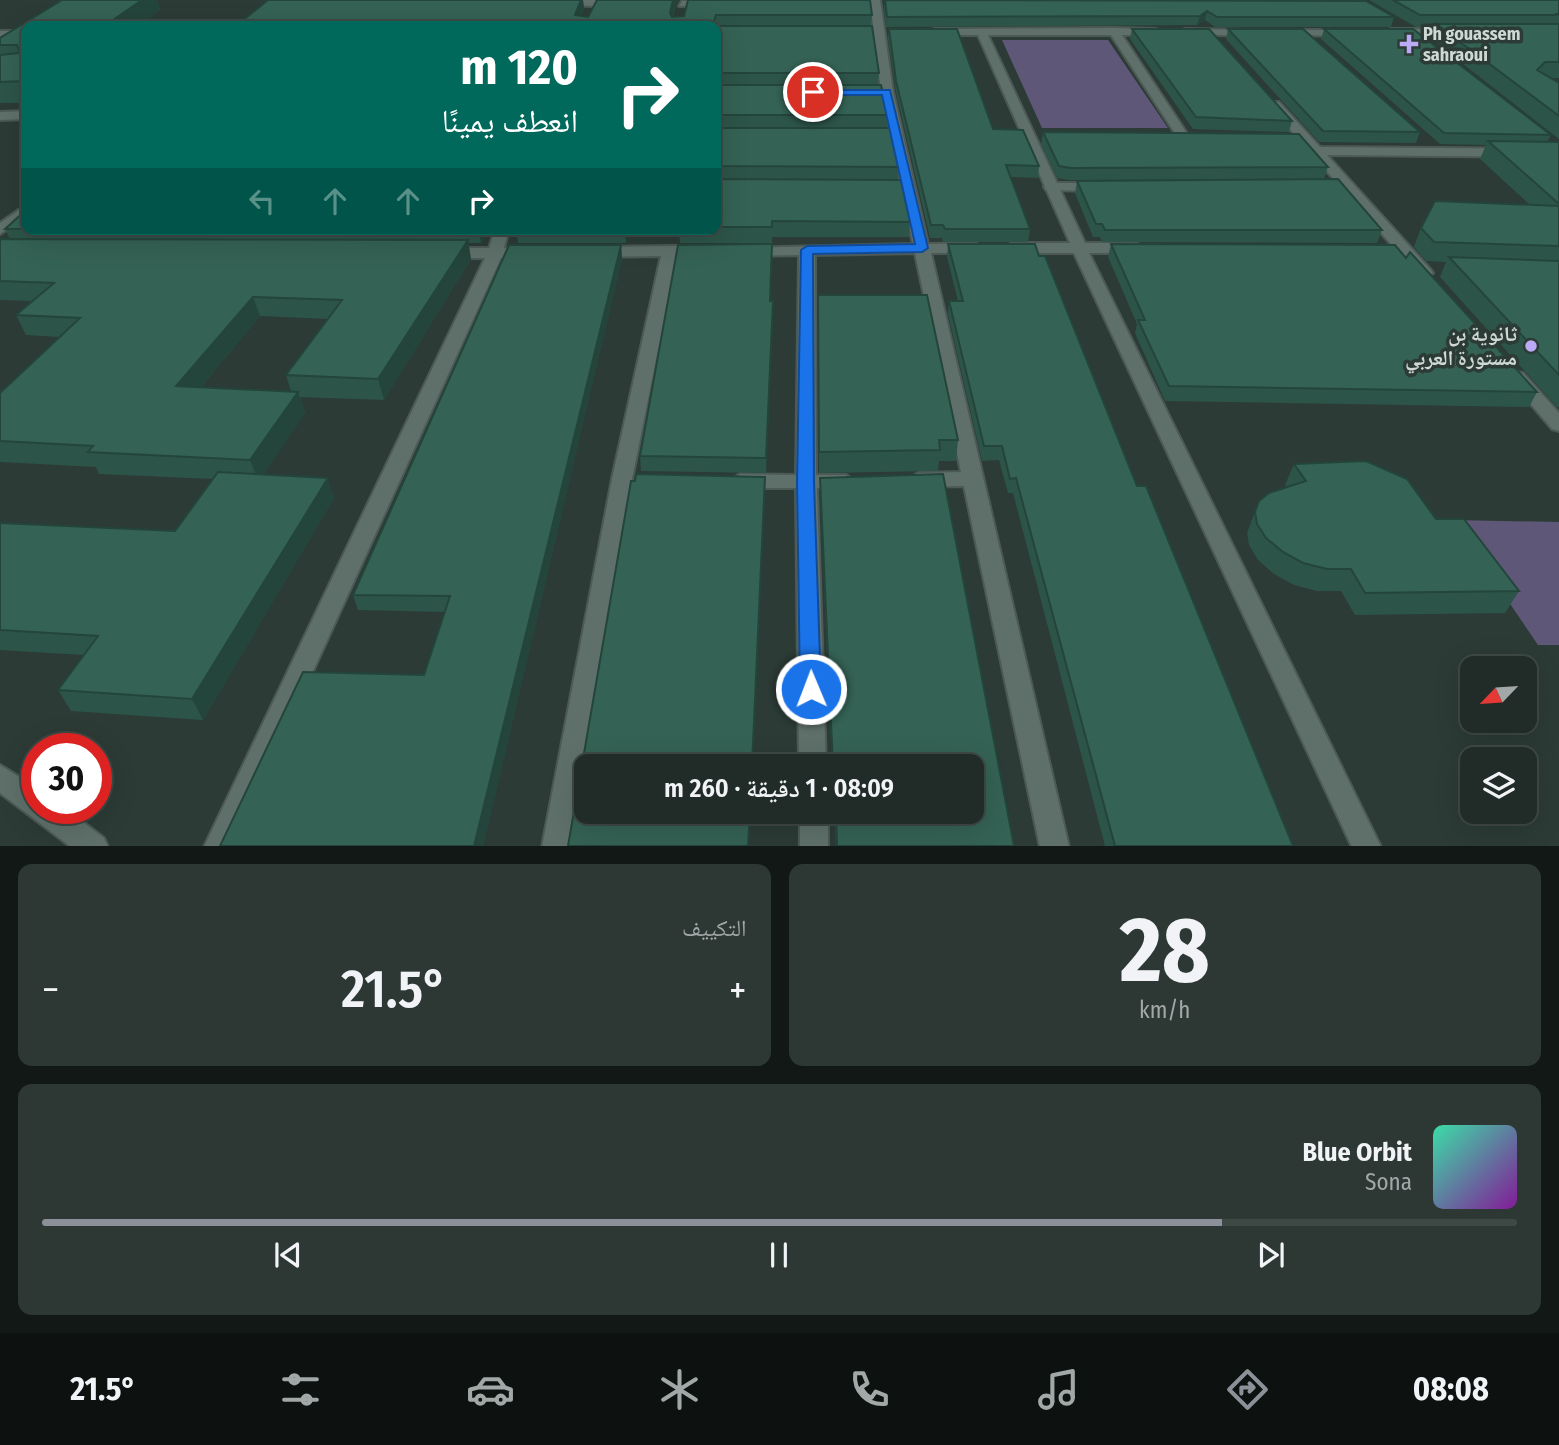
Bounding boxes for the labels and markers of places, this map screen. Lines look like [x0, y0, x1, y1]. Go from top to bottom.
place label: Ph gouassem sahraoui [1423, 23, 1520, 66]
marker: Ph gouassem sahraoui [1401, 36, 1417, 52]
pin [783, 62, 843, 122]
place label: ثانوية بن مستورة العربي [1405, 321, 1517, 374]
marker: ثانوية بن مستورة العربي [1523, 338, 1539, 354]

